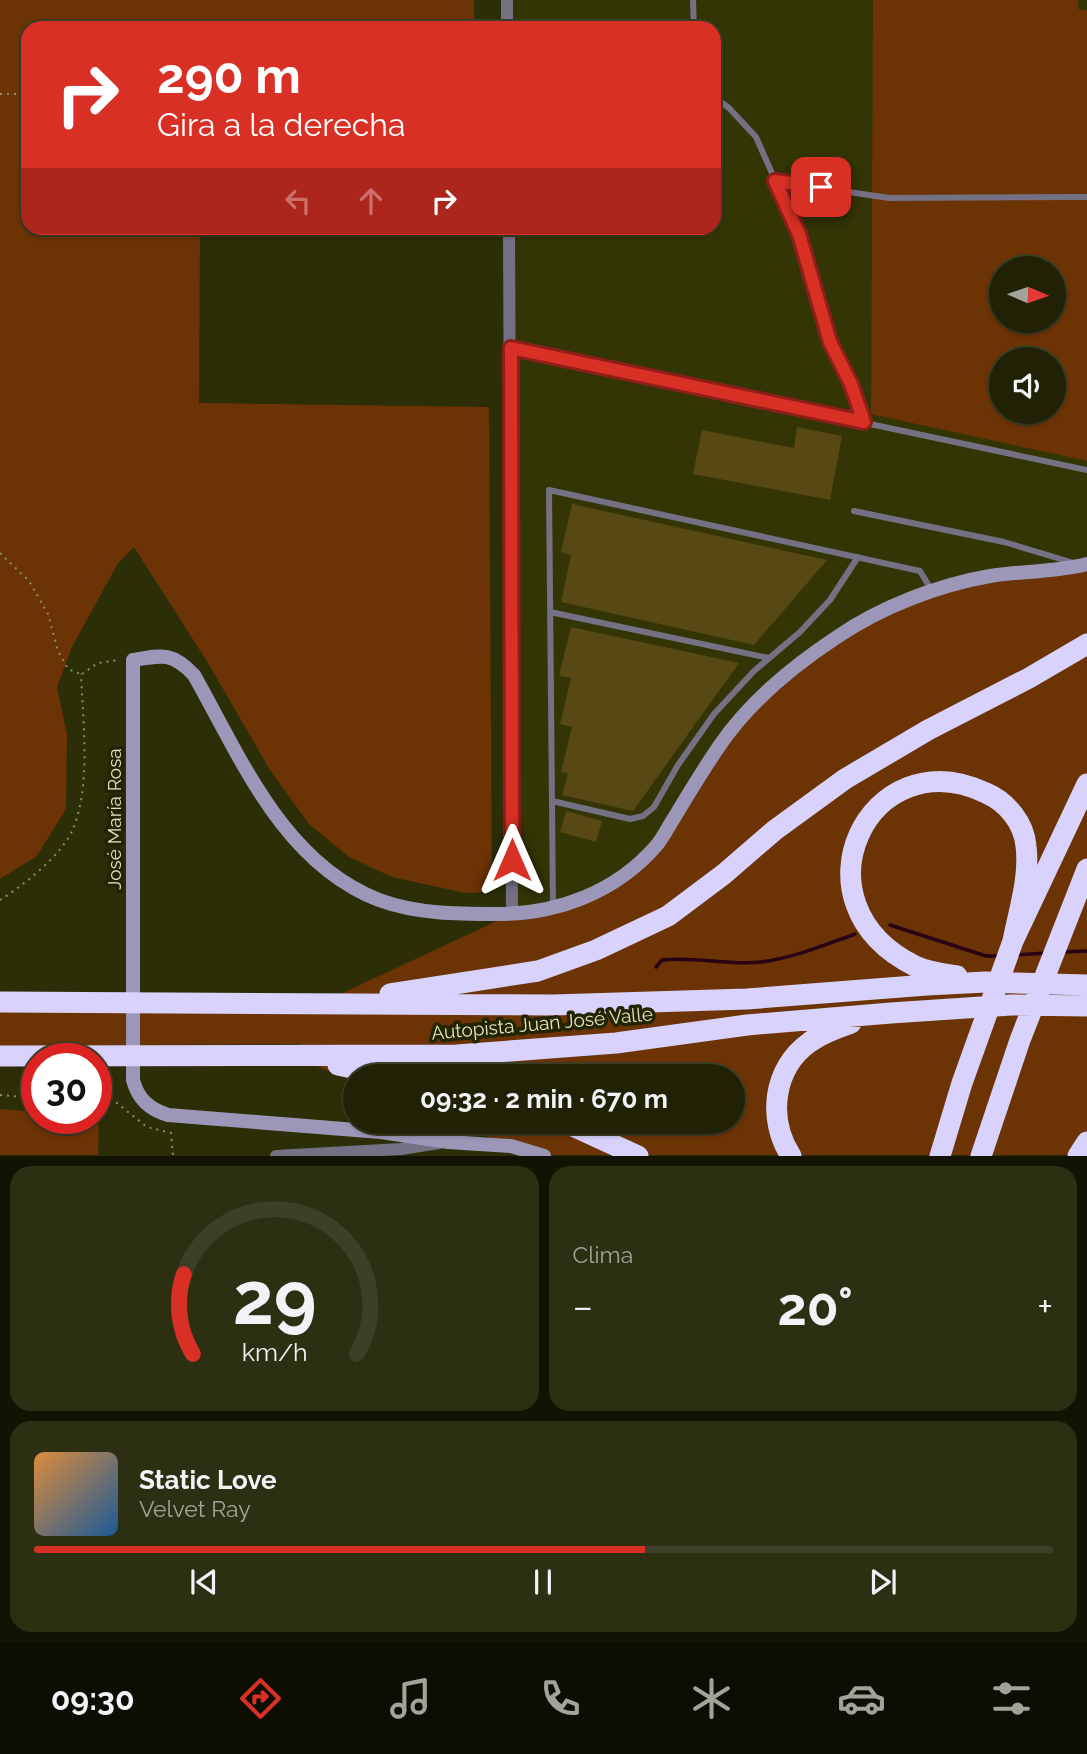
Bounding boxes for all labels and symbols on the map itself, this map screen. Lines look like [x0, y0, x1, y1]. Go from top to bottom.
pin [791, 157, 851, 217]
north arrow [989, 256, 1066, 332]
street label: José María Rosa [103, 748, 125, 890]
position arrow [475, 823, 549, 897]
street label: Autopista Juan José Valle [430, 1002, 654, 1044]
speed limit sign: 30 [21, 1043, 112, 1134]

